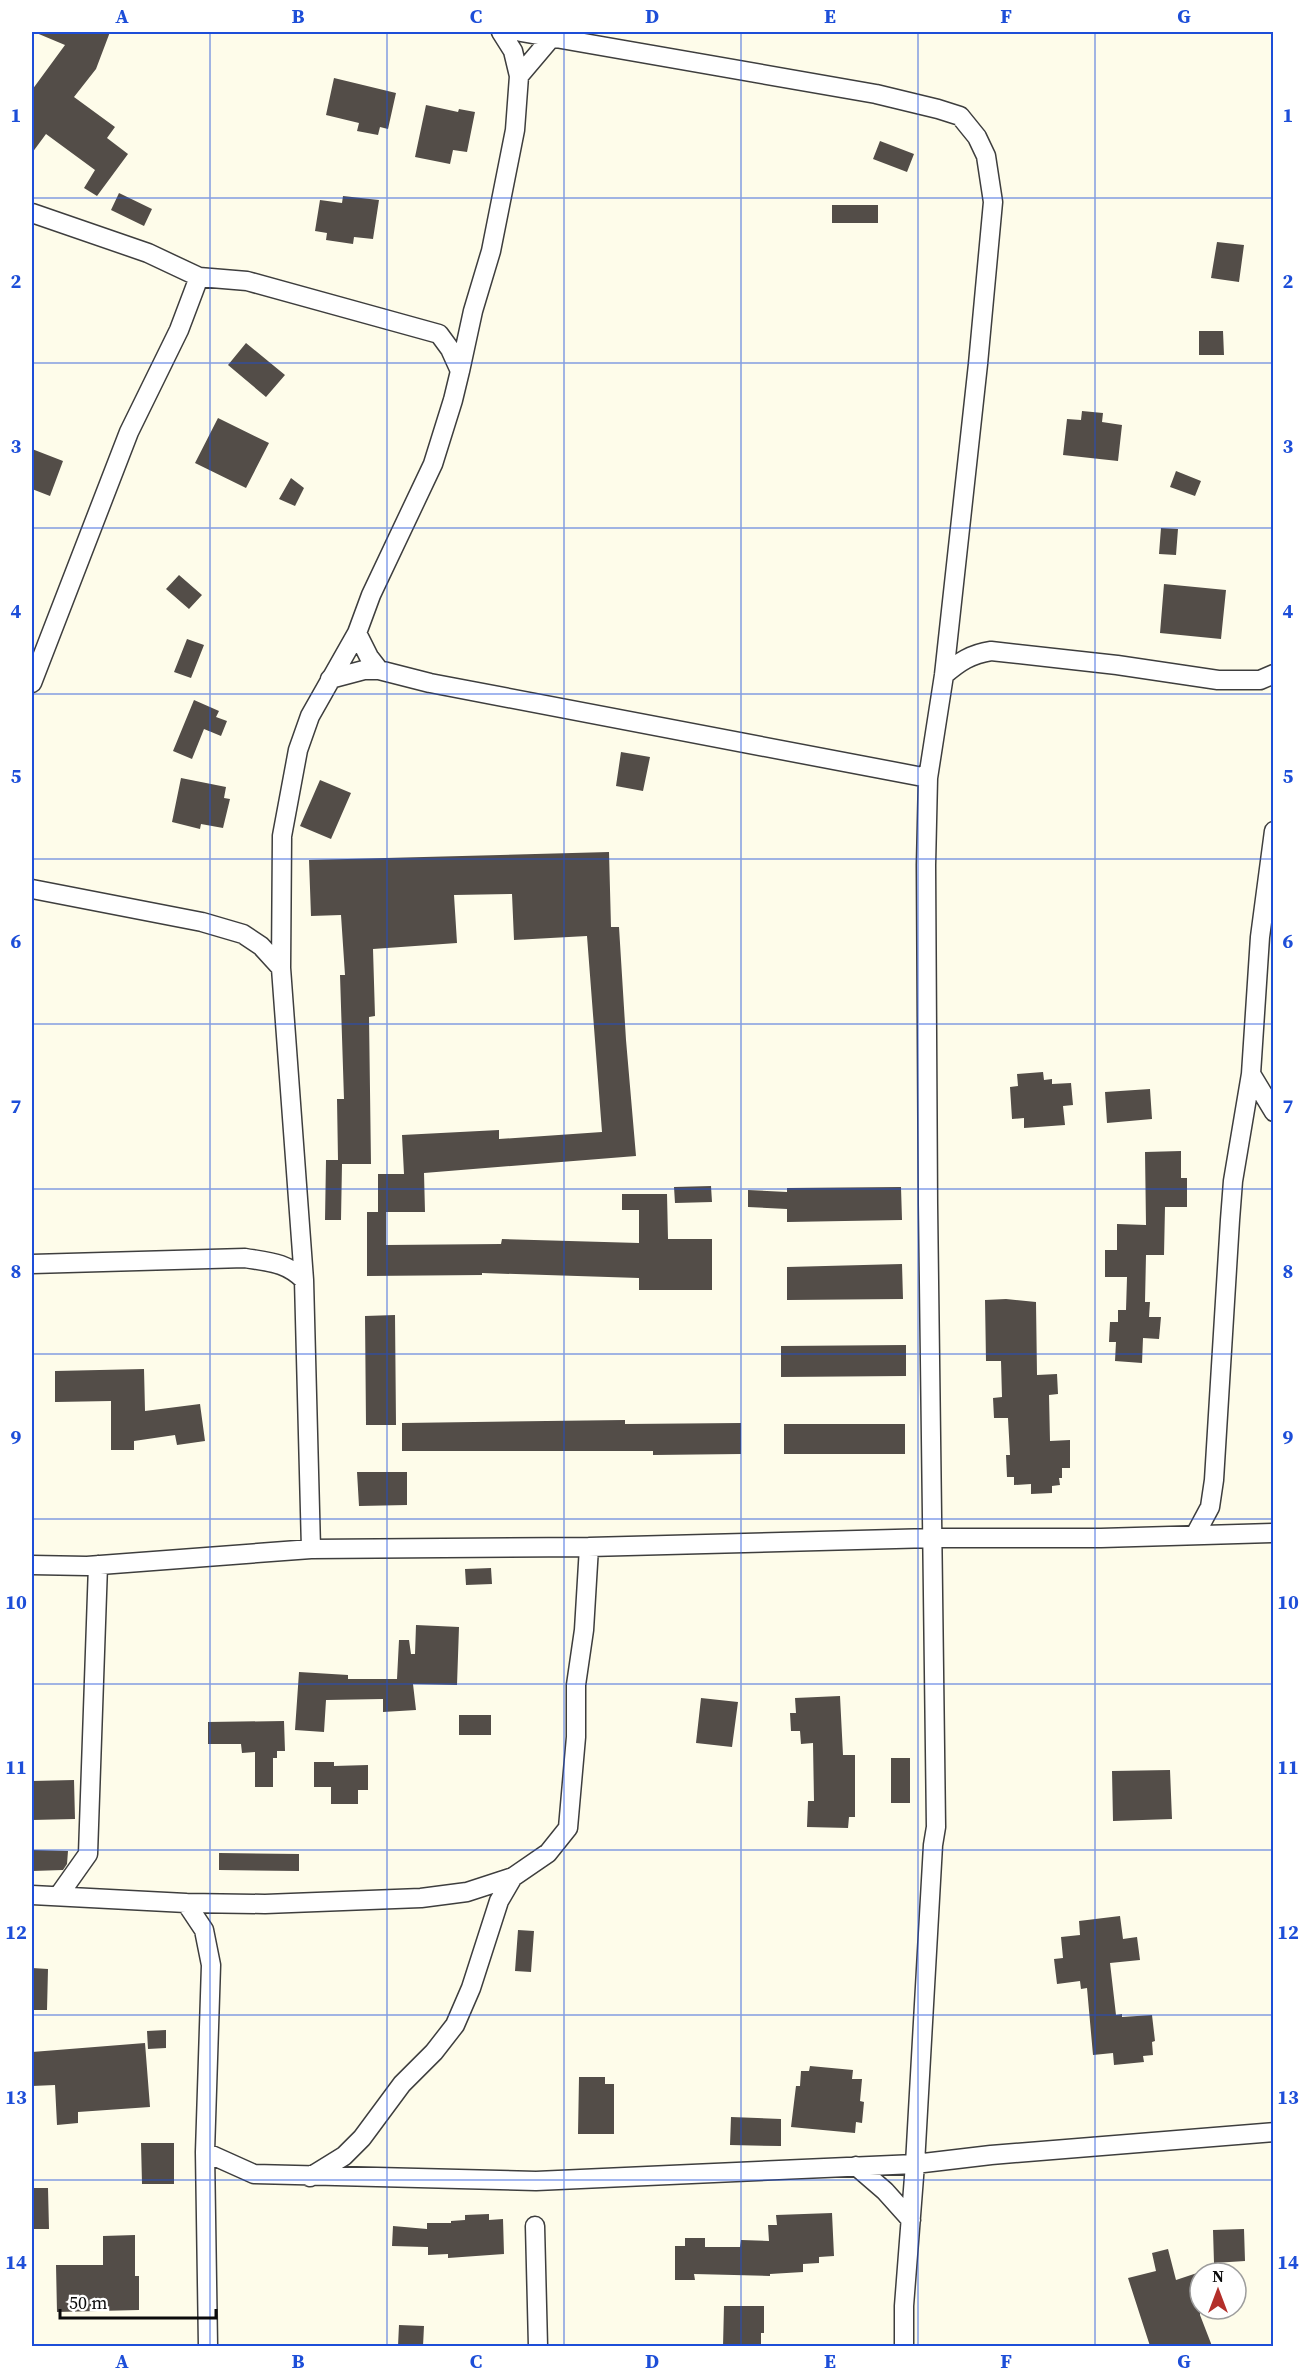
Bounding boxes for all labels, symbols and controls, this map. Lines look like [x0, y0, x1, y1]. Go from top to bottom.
text: A [115, 2, 129, 30]
text: B [291, 2, 305, 30]
text: C [470, 2, 482, 30]
text: D [645, 2, 659, 30]
text: E [824, 2, 836, 30]
text: F [1000, 2, 1012, 30]
text: G [1177, 2, 1191, 30]
text: 1 [11, 101, 21, 129]
text: 1 [1283, 101, 1293, 129]
text: 2 [11, 267, 22, 295]
text: 2 [1283, 267, 1294, 295]
text: 3 [11, 432, 22, 460]
text: 3 [1283, 432, 1294, 460]
text: 4 [11, 597, 22, 625]
text: 4 [1283, 597, 1294, 625]
text: 5 [11, 762, 22, 790]
text: 5 [1283, 762, 1294, 790]
text: 6 [11, 927, 22, 955]
text: 6 [1283, 927, 1294, 955]
text: 7 [11, 1092, 22, 1120]
text: 7 [1283, 1092, 1294, 1120]
text: 8 [11, 1257, 21, 1285]
text: 8 [1283, 1257, 1293, 1285]
text: 9 [11, 1423, 22, 1451]
text: 9 [1283, 1423, 1294, 1451]
text: 10 [5, 1588, 27, 1616]
text: 10 [1277, 1588, 1299, 1616]
text: 11 [5, 1753, 27, 1781]
text: 11 [1277, 1753, 1299, 1781]
text: 12 [5, 1918, 27, 1946]
text: 12 [1277, 1918, 1299, 1946]
text: 13 [5, 2083, 27, 2111]
text: 13 [1277, 2083, 1299, 2111]
text: 14 [5, 2248, 27, 2276]
text: 14 [1277, 2248, 1299, 2276]
north arrow [1188, 2261, 1248, 2321]
text: N [1212, 2265, 1224, 2287]
scale bar [60, 2282, 216, 2320]
text: 50 m [69, 2290, 107, 2315]
text: A [115, 2347, 129, 2375]
text: B [291, 2347, 305, 2375]
text: C [470, 2347, 482, 2375]
text: D [645, 2347, 659, 2375]
text: E [824, 2347, 836, 2375]
text: F [1000, 2347, 1012, 2375]
text: G [1177, 2347, 1191, 2375]

